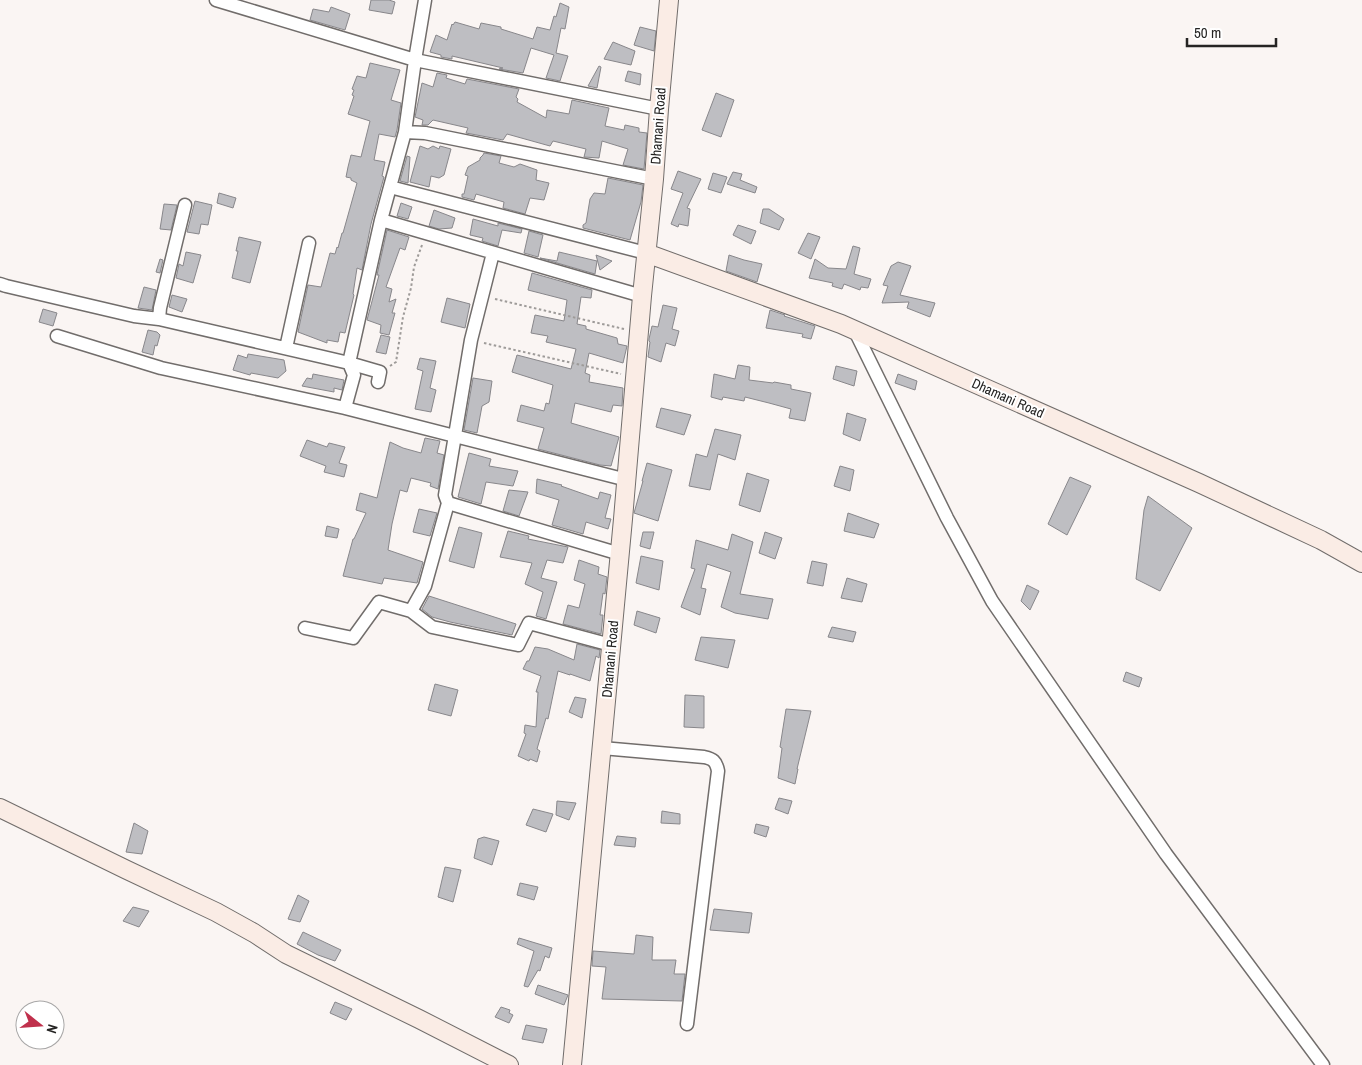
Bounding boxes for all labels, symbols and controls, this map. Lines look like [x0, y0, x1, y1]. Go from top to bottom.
scale bar [1187, 15, 1276, 47]
text: 50 m [1194, 22, 1221, 43]
street label: Dhamani Road [646, 87, 670, 165]
street label: Dhamani Road [969, 374, 1047, 422]
street label: Dhamani Road [598, 620, 622, 698]
north arrow [15, 1000, 65, 1050]
text: N [43, 1022, 62, 1035]

